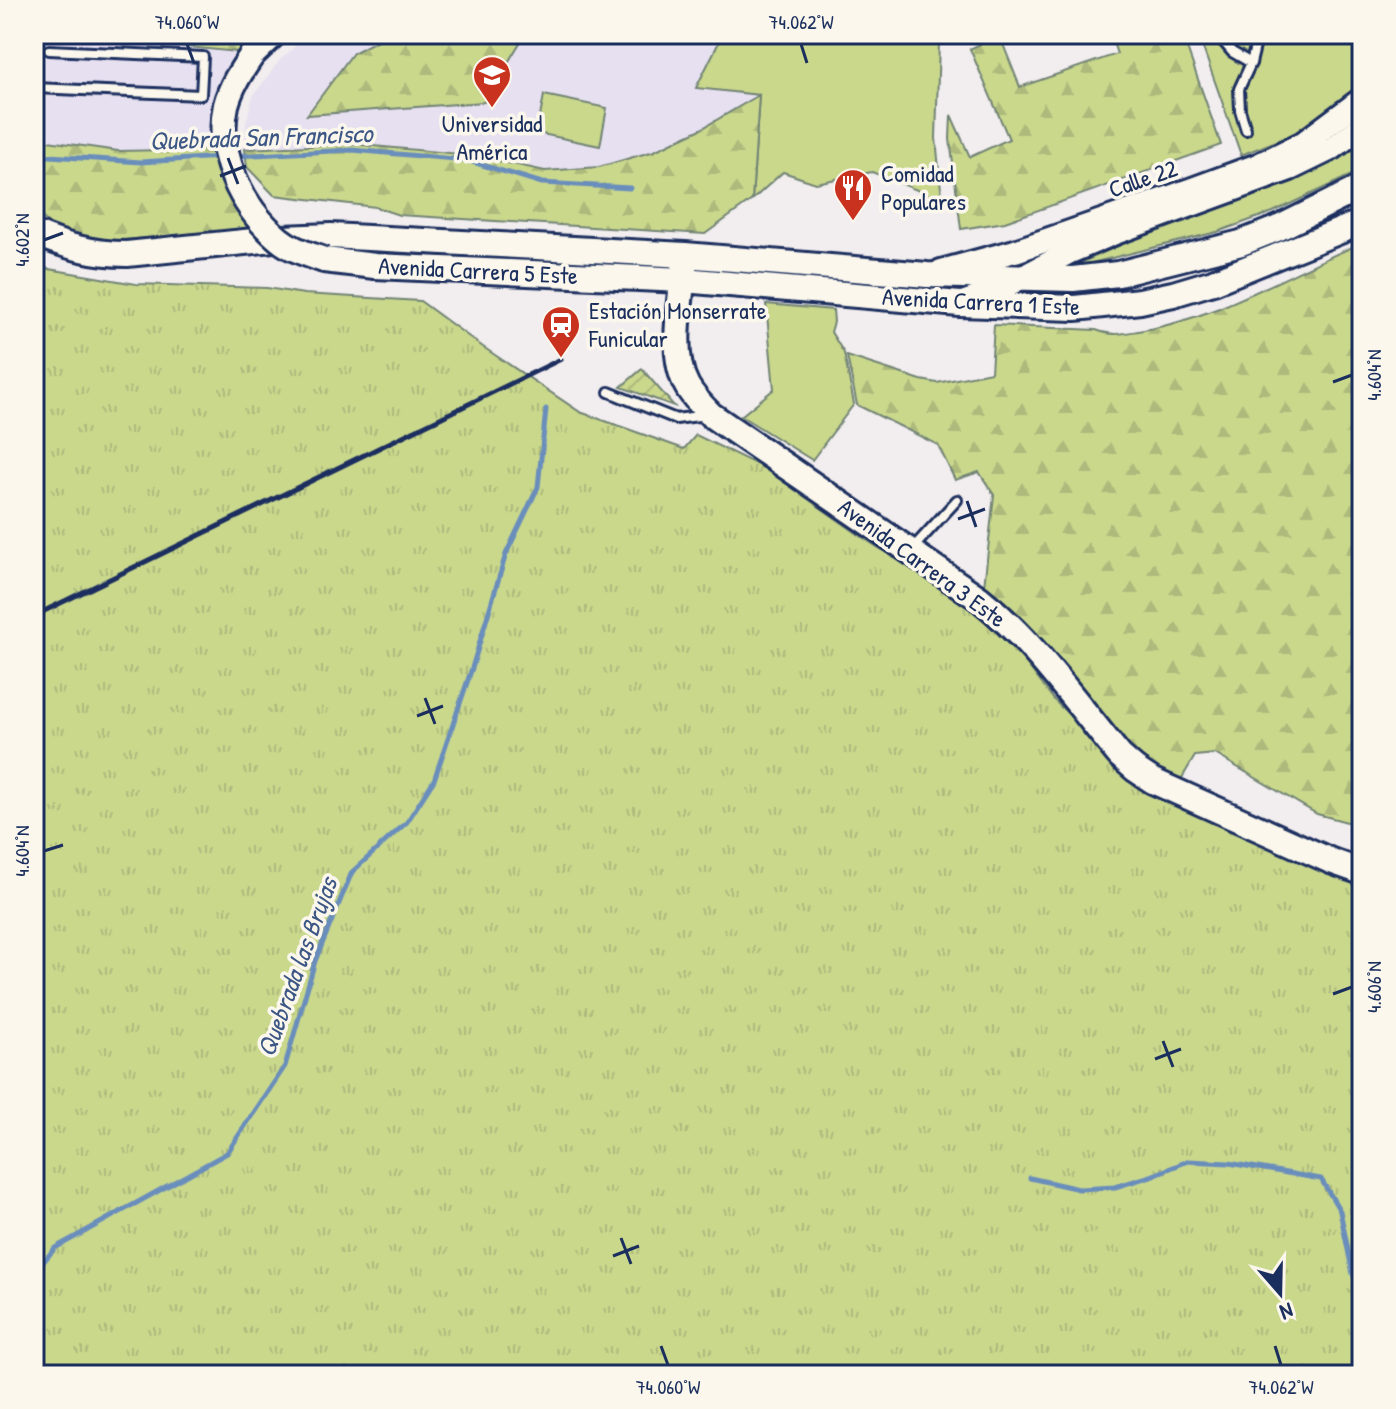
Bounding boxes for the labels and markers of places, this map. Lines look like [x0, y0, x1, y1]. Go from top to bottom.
school or university icon: Universidad América [471, 54, 513, 109]
place label: Universidad América [442, 107, 542, 167]
place label: Comidad Populares [881, 157, 966, 217]
restaurant icon: Comidad Populares [832, 167, 874, 222]
place label: Estación Monserrate Funicular [588, 294, 767, 354]
station icon: Estación Monserrate Funicular [540, 304, 582, 359]

